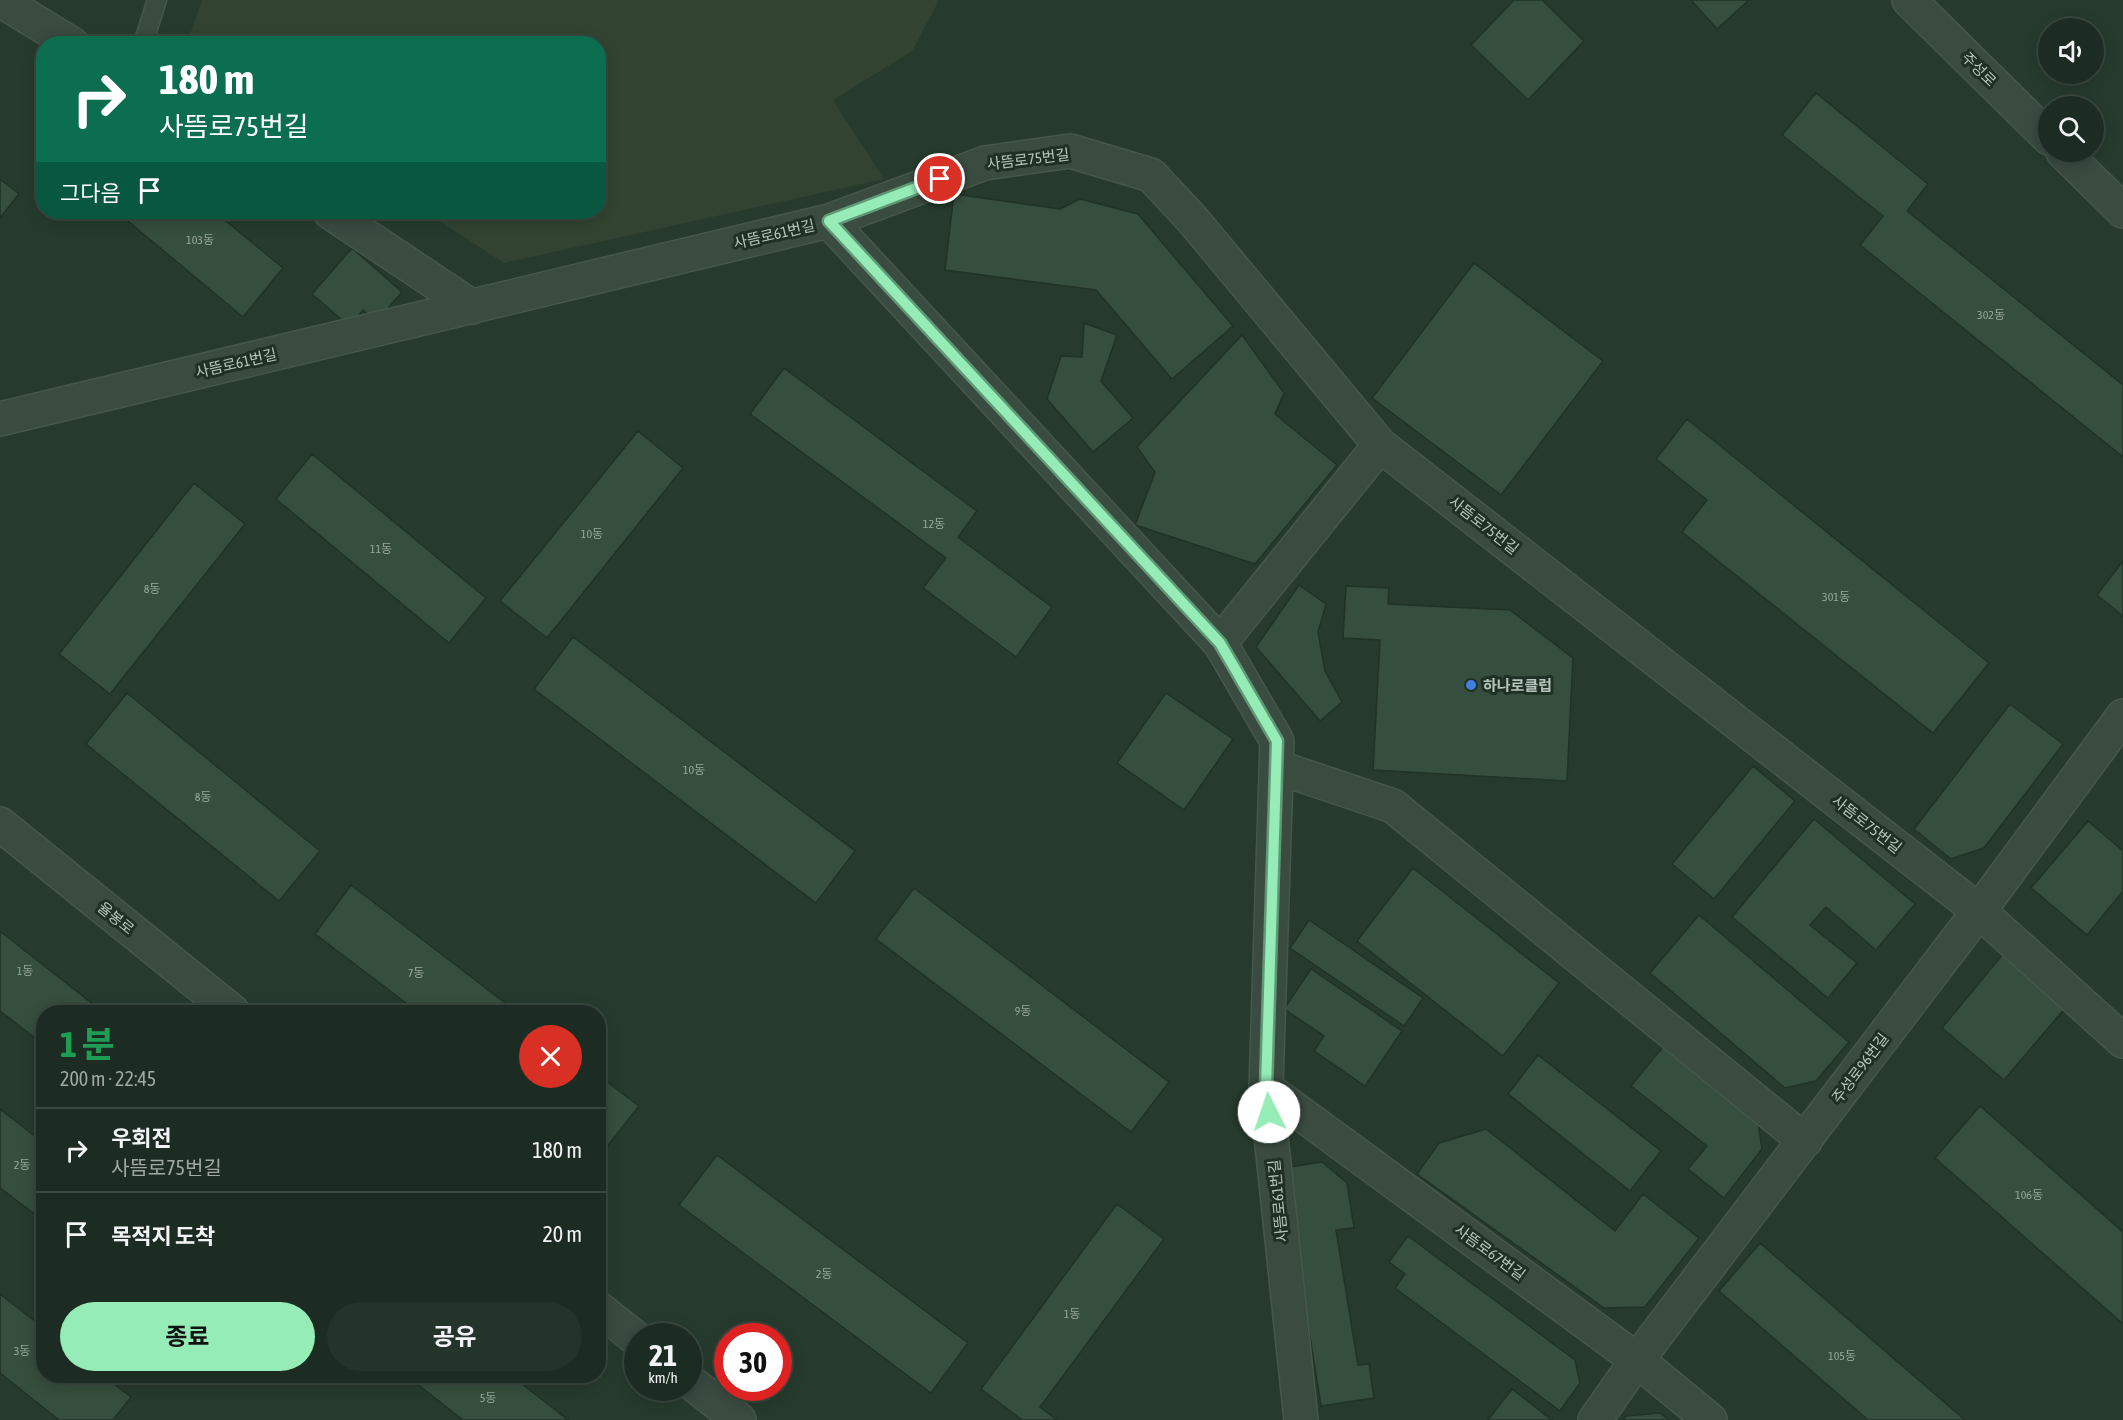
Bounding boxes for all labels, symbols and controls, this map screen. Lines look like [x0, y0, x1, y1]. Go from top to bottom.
map controls [2038, 18, 2104, 162]
button: sound [2038, 18, 2104, 84]
street label: 주성로 [1958, 48, 2000, 90]
text: 180 m [159, 55, 254, 103]
icon: right [60, 60, 138, 138]
button: search [2038, 96, 2104, 162]
text: 사뜸로75번길 [159, 111, 309, 142]
street label: 사뜸로75번길 [986, 145, 1070, 173]
pin [914, 153, 965, 204]
icon: arrive [923, 162, 956, 195]
icon: arrive [133, 174, 166, 207]
text: 그다음 [60, 180, 121, 206]
street label: 사뜸로61번길 [732, 216, 816, 252]
house number: 103동 [186, 233, 214, 247]
house number: 302동 [1977, 308, 2005, 322]
street label: 사뜸로61번길 [194, 345, 278, 381]
street label: 사뜸로75번길 [1446, 493, 1522, 557]
house number: 12동 [923, 517, 945, 531]
house number: 10동 [581, 527, 603, 541]
house number: 11동 [370, 542, 392, 556]
house number: 8동 [144, 582, 160, 596]
house number: 301동 [1822, 590, 1850, 604]
place label: 하나로클럽 [1483, 677, 1552, 694]
marker: 하나로클럽 [1464, 678, 1478, 692]
house number: 10동 [683, 763, 705, 777]
house number: 8동 [195, 790, 211, 804]
street label: 사뜸로75번길 [1829, 792, 1905, 856]
street label: 율봉로 [95, 898, 137, 938]
house number: 1동 [17, 964, 33, 978]
house number: 7동 [408, 966, 424, 980]
house number: 9동 [1015, 1004, 1031, 1018]
text: 1 분 [60, 1023, 115, 1065]
button: close [519, 1025, 582, 1088]
street label: 주성로96번길 [1828, 1030, 1892, 1106]
text: 200 m · 22:45 [60, 1067, 156, 1090]
position arrow [1237, 1080, 1301, 1144]
text: 우회전 [111, 1125, 172, 1151]
icon: right [60, 1134, 93, 1167]
text: 180 m [532, 1137, 582, 1163]
text: 사뜸로75번길 [111, 1156, 222, 1179]
house number: 2동 [14, 1158, 30, 1172]
street label: 사뜸로61번길 [1265, 1159, 1291, 1243]
house number: 106동 [2015, 1188, 2043, 1202]
icon: arrive [60, 1218, 93, 1251]
text: 20 m [542, 1221, 582, 1247]
street label: 사뜸로67번길 [1451, 1221, 1529, 1283]
text: 목적지 도착 [111, 1223, 215, 1249]
house number: 2동 [816, 1267, 832, 1281]
button: 종료 [60, 1302, 315, 1371]
button: 공유 [327, 1302, 582, 1371]
house number: 1동 [1064, 1307, 1080, 1321]
speed limit sign: 30 [714, 1323, 792, 1401]
text: 21 [649, 1338, 677, 1372]
house number: 3동 [14, 1344, 30, 1358]
house number: 105동 [1828, 1349, 1856, 1363]
text: km/h [648, 1369, 678, 1386]
house number: 5동 [480, 1391, 496, 1405]

